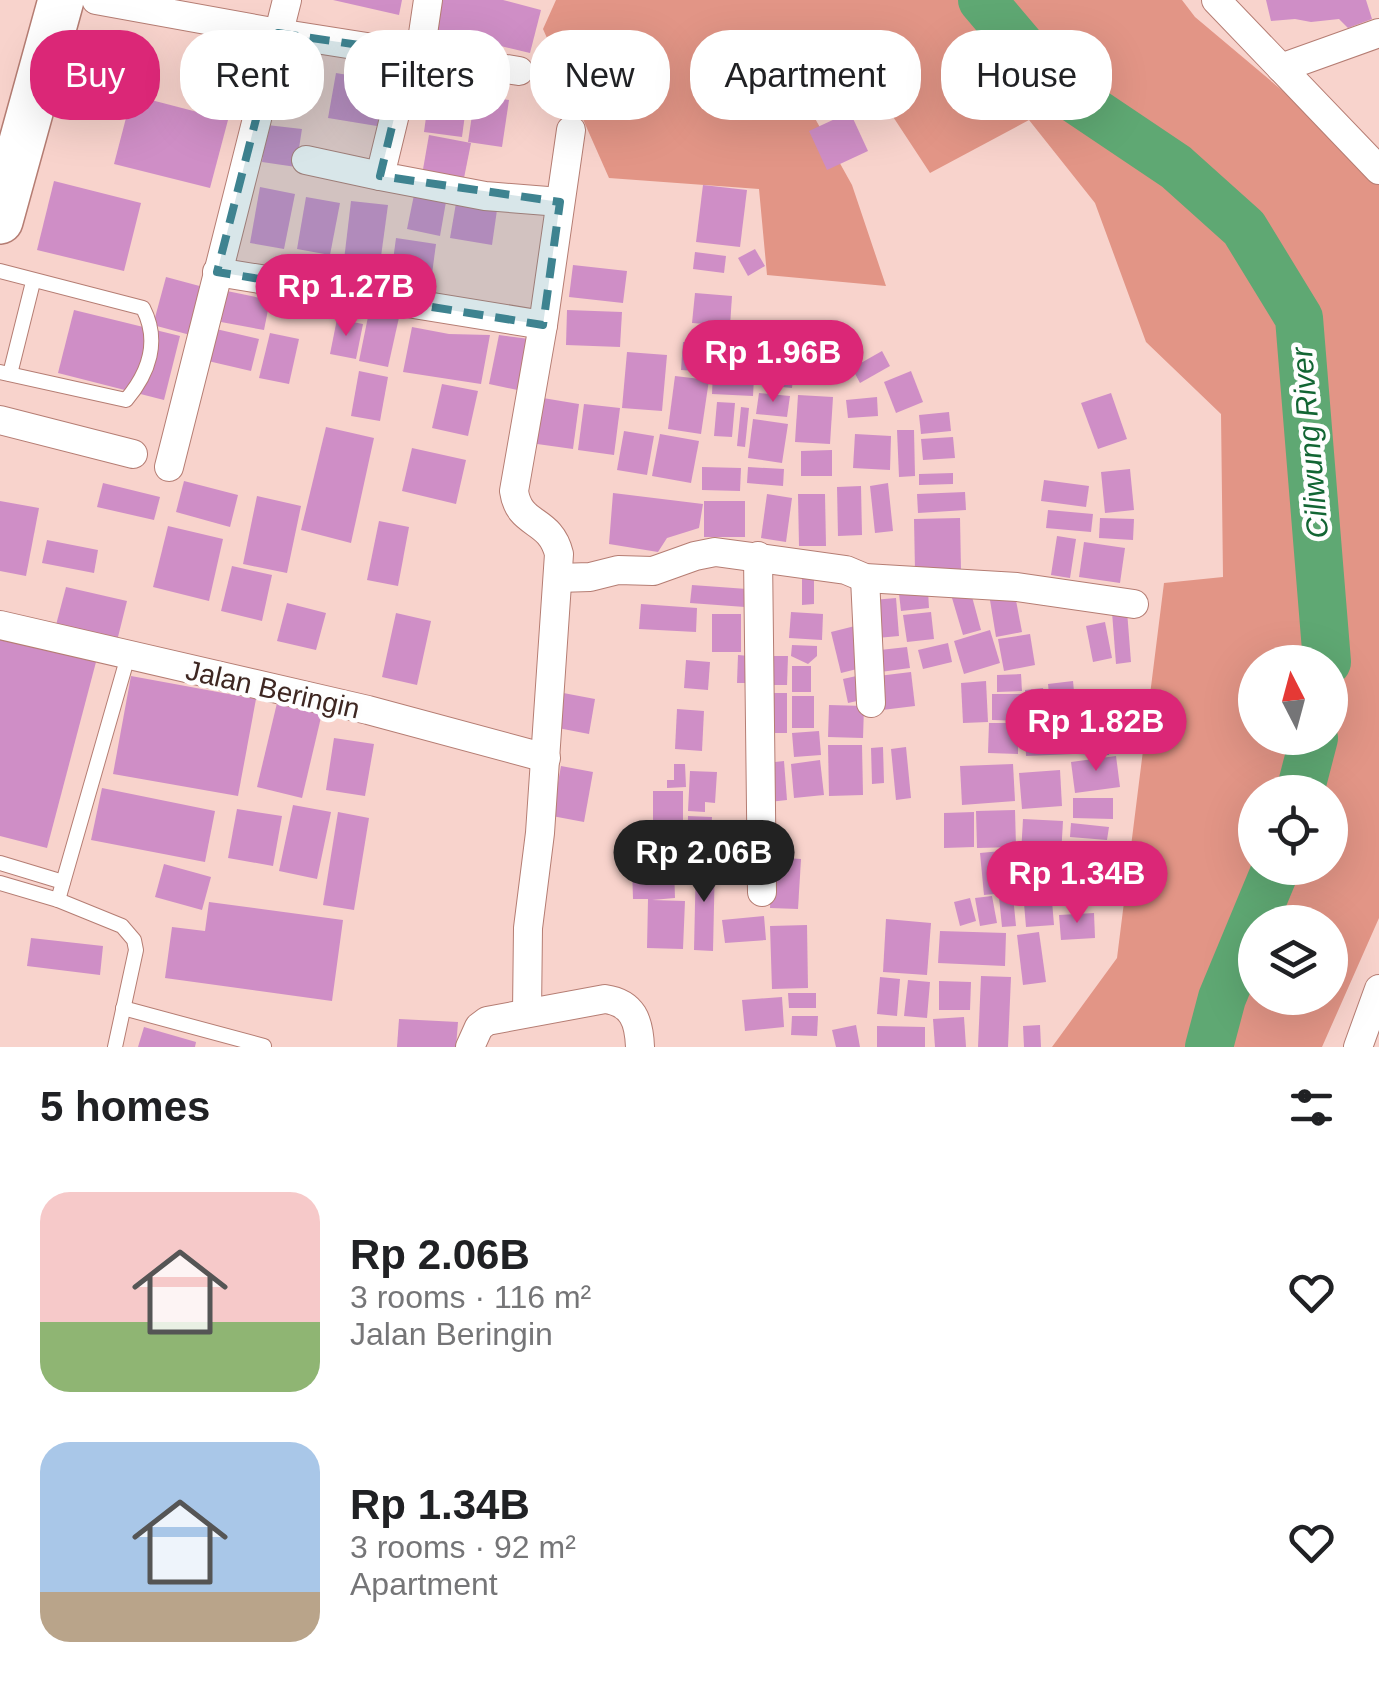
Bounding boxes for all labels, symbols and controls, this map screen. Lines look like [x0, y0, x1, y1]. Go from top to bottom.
chip: Buy [30, 30, 160, 120]
chip: Rent [180, 30, 324, 120]
chip: Filters [344, 30, 510, 120]
chip: New [530, 30, 670, 120]
chip: Apartment [690, 30, 921, 120]
chip: House [941, 30, 1112, 120]
pin: Rp 1.27B [243, 254, 449, 339]
text: Rp 1.27B [278, 268, 414, 304]
pin: Rp 1.96B [670, 320, 876, 405]
text: Rp 1.96B [705, 334, 841, 370]
water label: Ciliwung River [1285, 345, 1334, 540]
north arrow [1238, 645, 1348, 755]
map controls [1238, 645, 1348, 1015]
street label: Jalan Beringin [183, 654, 363, 725]
pin: Rp 1.82B [993, 689, 1199, 774]
text: Rp 1.82B [1028, 703, 1164, 739]
button: locate [1238, 775, 1348, 885]
pin: Rp 2.06B [601, 820, 807, 905]
text: Rp 2.06B [636, 834, 772, 870]
pin: Rp 1.34B [974, 841, 1180, 926]
text: Rp 1.34B [1009, 855, 1145, 891]
button: layers [1238, 905, 1348, 1015]
icon: filters [1284, 1080, 1339, 1135]
text: 5 homes [40, 1083, 210, 1130]
text: Rp 2.06B [350, 1231, 530, 1278]
icon: home [120, 1232, 240, 1352]
icon: heart [1284, 1265, 1339, 1320]
text: 3 rooms · 116 m² [350, 1279, 591, 1315]
text: Jalan Beringin [350, 1316, 553, 1352]
text: Rp 1.34B [350, 1481, 530, 1528]
icon: home [120, 1482, 240, 1602]
icon: heart [1284, 1515, 1339, 1570]
text: 3 rooms · 92 m² [350, 1529, 576, 1565]
text: Apartment [350, 1566, 498, 1602]

